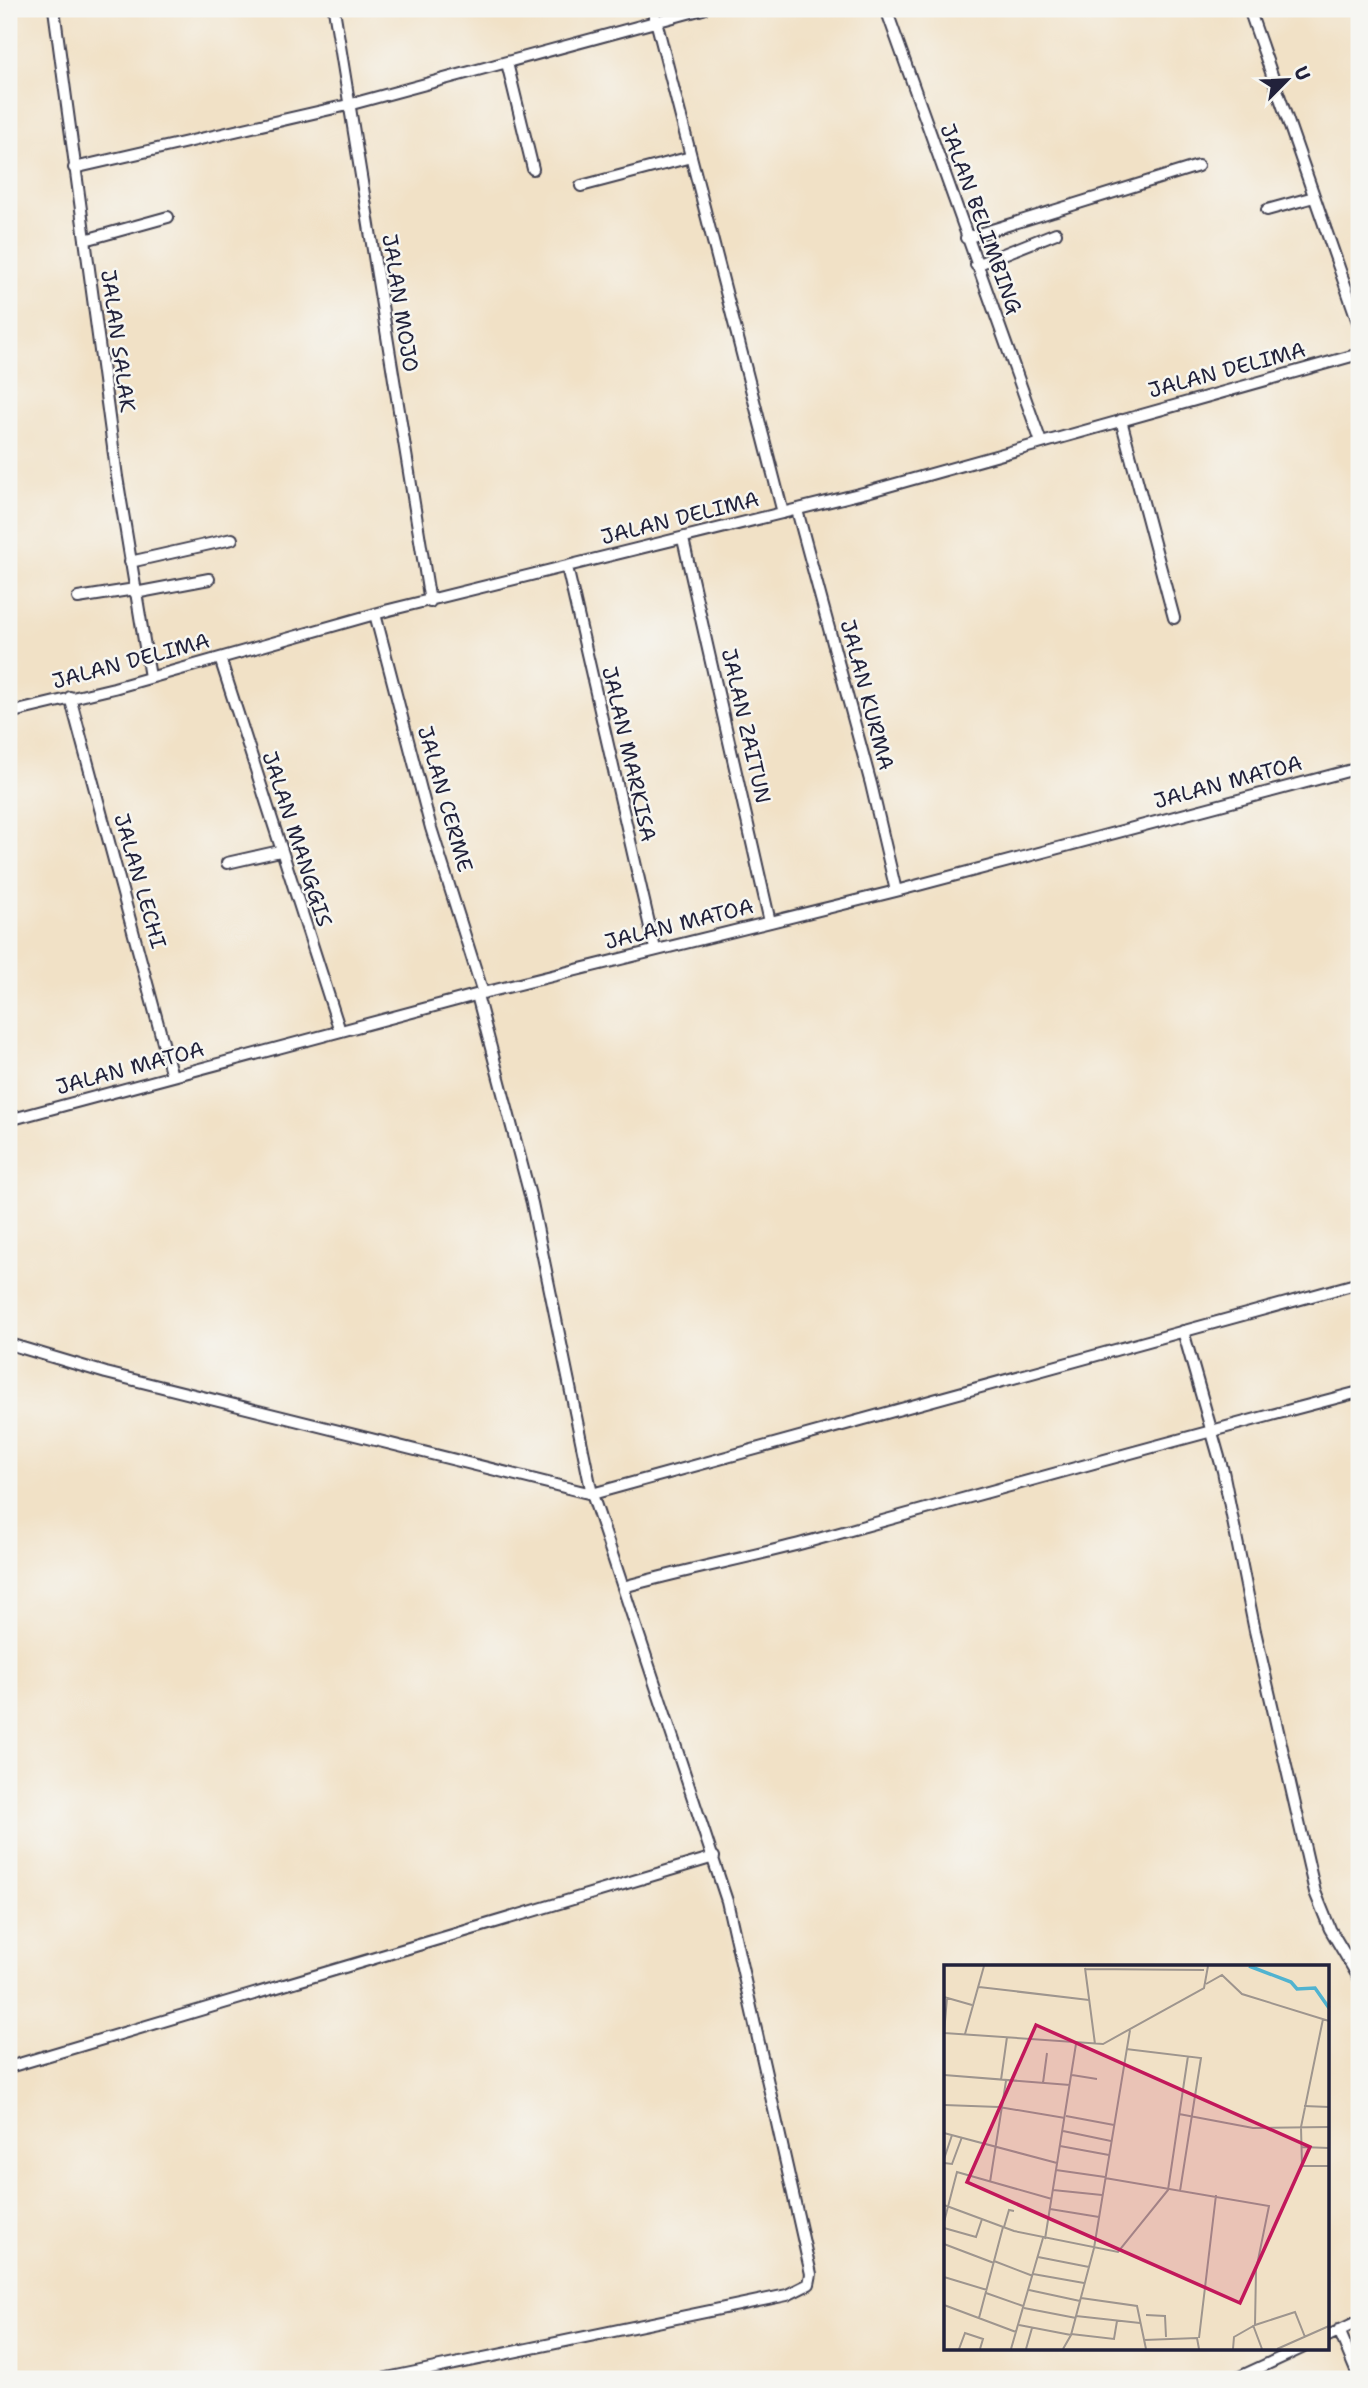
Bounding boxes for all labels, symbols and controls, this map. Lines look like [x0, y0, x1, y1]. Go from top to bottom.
north arrow [1252, 46, 1322, 116]
text: U [1288, 62, 1316, 84]
street label: JALAN BELIMBING [934, 120, 1029, 318]
street label: JALAN MOJO [375, 232, 425, 374]
street label: JALAN SALAK [94, 268, 142, 415]
street label: JALAN DELIMA [1145, 336, 1309, 404]
street label: JALAN DELIMA [598, 485, 762, 551]
street label: JALAN KURMA [833, 617, 901, 773]
street label: JALAN DELIMA [49, 627, 213, 695]
street label: JALAN ZAITUN [715, 646, 777, 806]
street label: JALAN MARKISA [595, 664, 663, 844]
street label: JALAN CERME [411, 723, 479, 875]
street label: JALAN MANGGIS [255, 748, 339, 930]
street label: JALAN MATOA [1151, 749, 1305, 815]
street label: JALAN LECHI [107, 810, 173, 952]
street label: JALAN MATOA [602, 892, 756, 956]
street label: JALAN MATOA [53, 1035, 207, 1101]
inset map [944, 1965, 1330, 2350]

